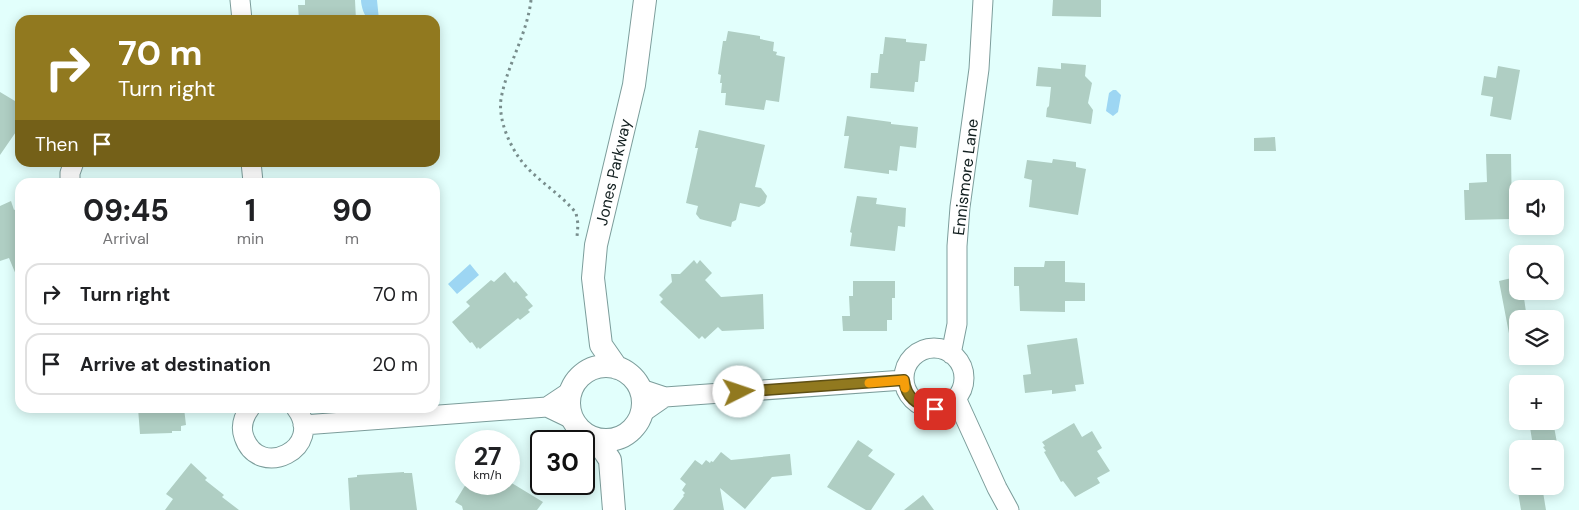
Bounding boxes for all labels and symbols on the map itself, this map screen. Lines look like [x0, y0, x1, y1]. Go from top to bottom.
street label: Jones Parkway [591, 117, 636, 228]
street label: Ennismore Lane [948, 118, 983, 237]
position arrow [712, 365, 764, 417]
pin [914, 388, 956, 430]
speed limit sign: 30 [530, 430, 595, 495]

